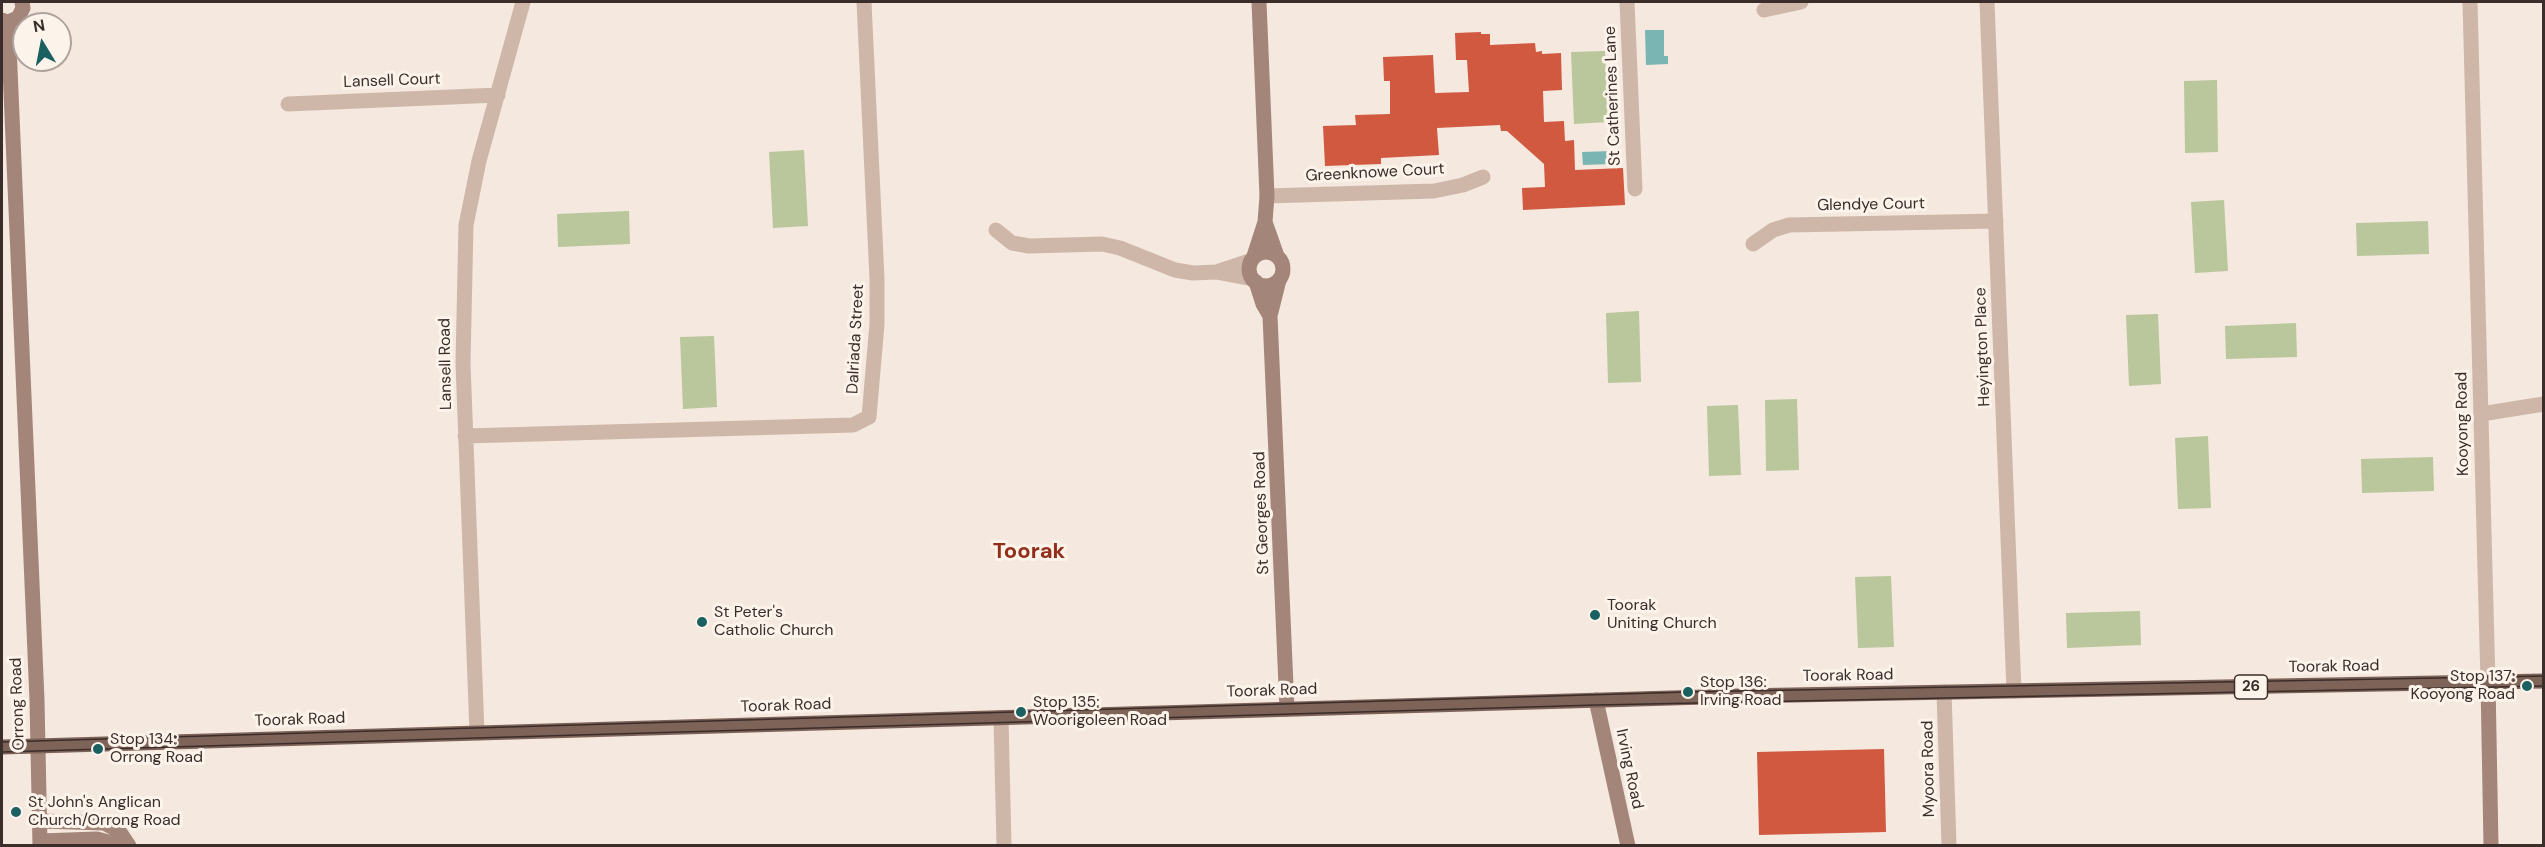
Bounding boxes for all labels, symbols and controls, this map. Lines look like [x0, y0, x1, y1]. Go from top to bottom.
north arrow [12, 12, 72, 72]
text: N [32, 14, 47, 37]
street label: St Catherines Lane [1601, 26, 1625, 166]
street label: Lansell Court [343, 70, 441, 92]
street label: Greenknowe Court [1305, 160, 1445, 186]
street label: Glendye Court [1817, 194, 1925, 216]
street label: Dalriada Street [844, 284, 868, 394]
street label: Heyington Place [1971, 287, 1995, 407]
street label: Lansell Road [436, 318, 456, 410]
street label: Kooyong Road [2452, 372, 2474, 476]
street label: St Georges Road [1250, 451, 1274, 575]
district label: Toorak [993, 539, 1065, 565]
place label: Toorak Uniting Church [1607, 596, 1717, 634]
place label: St Peter's Catholic Church [714, 603, 834, 641]
marker: Toorak Uniting Church [1588, 608, 1602, 622]
marker: St Peter's Catholic Church [695, 615, 709, 629]
street label: Orrong Road [7, 657, 29, 751]
street label: Toorak Road [2288, 657, 2380, 677]
street label: Toorak Road [1802, 666, 1894, 686]
place label: Stop 137: Kooyong Road [2411, 667, 2515, 705]
place label: Stop 136: Irving Road [1700, 673, 1782, 711]
road number: 26 [2234, 675, 2268, 699]
marker: Stop 137: Kooyong Road [2520, 679, 2534, 693]
street label: Toorak Road [1226, 680, 1318, 702]
marker: Stop 136: Irving Road [1681, 685, 1695, 699]
place label: Stop 135: Woorigoleen Road [1033, 693, 1167, 731]
street label: Toorak Road [740, 695, 832, 717]
marker: Stop 135: Woorigoleen Road [1014, 705, 1028, 719]
street label: Toorak Road [254, 709, 346, 731]
street label: Myoora Road [1919, 720, 1939, 818]
street label: Irving Road [1611, 727, 1647, 811]
place label: Stop 134: Orrong Road [110, 730, 203, 768]
marker: Stop 134: Orrong Road [91, 742, 105, 756]
place label: St John's Anglican Church/Orrong Road [28, 793, 181, 831]
marker: St John's Anglican Church/Orrong Road [9, 805, 23, 819]

